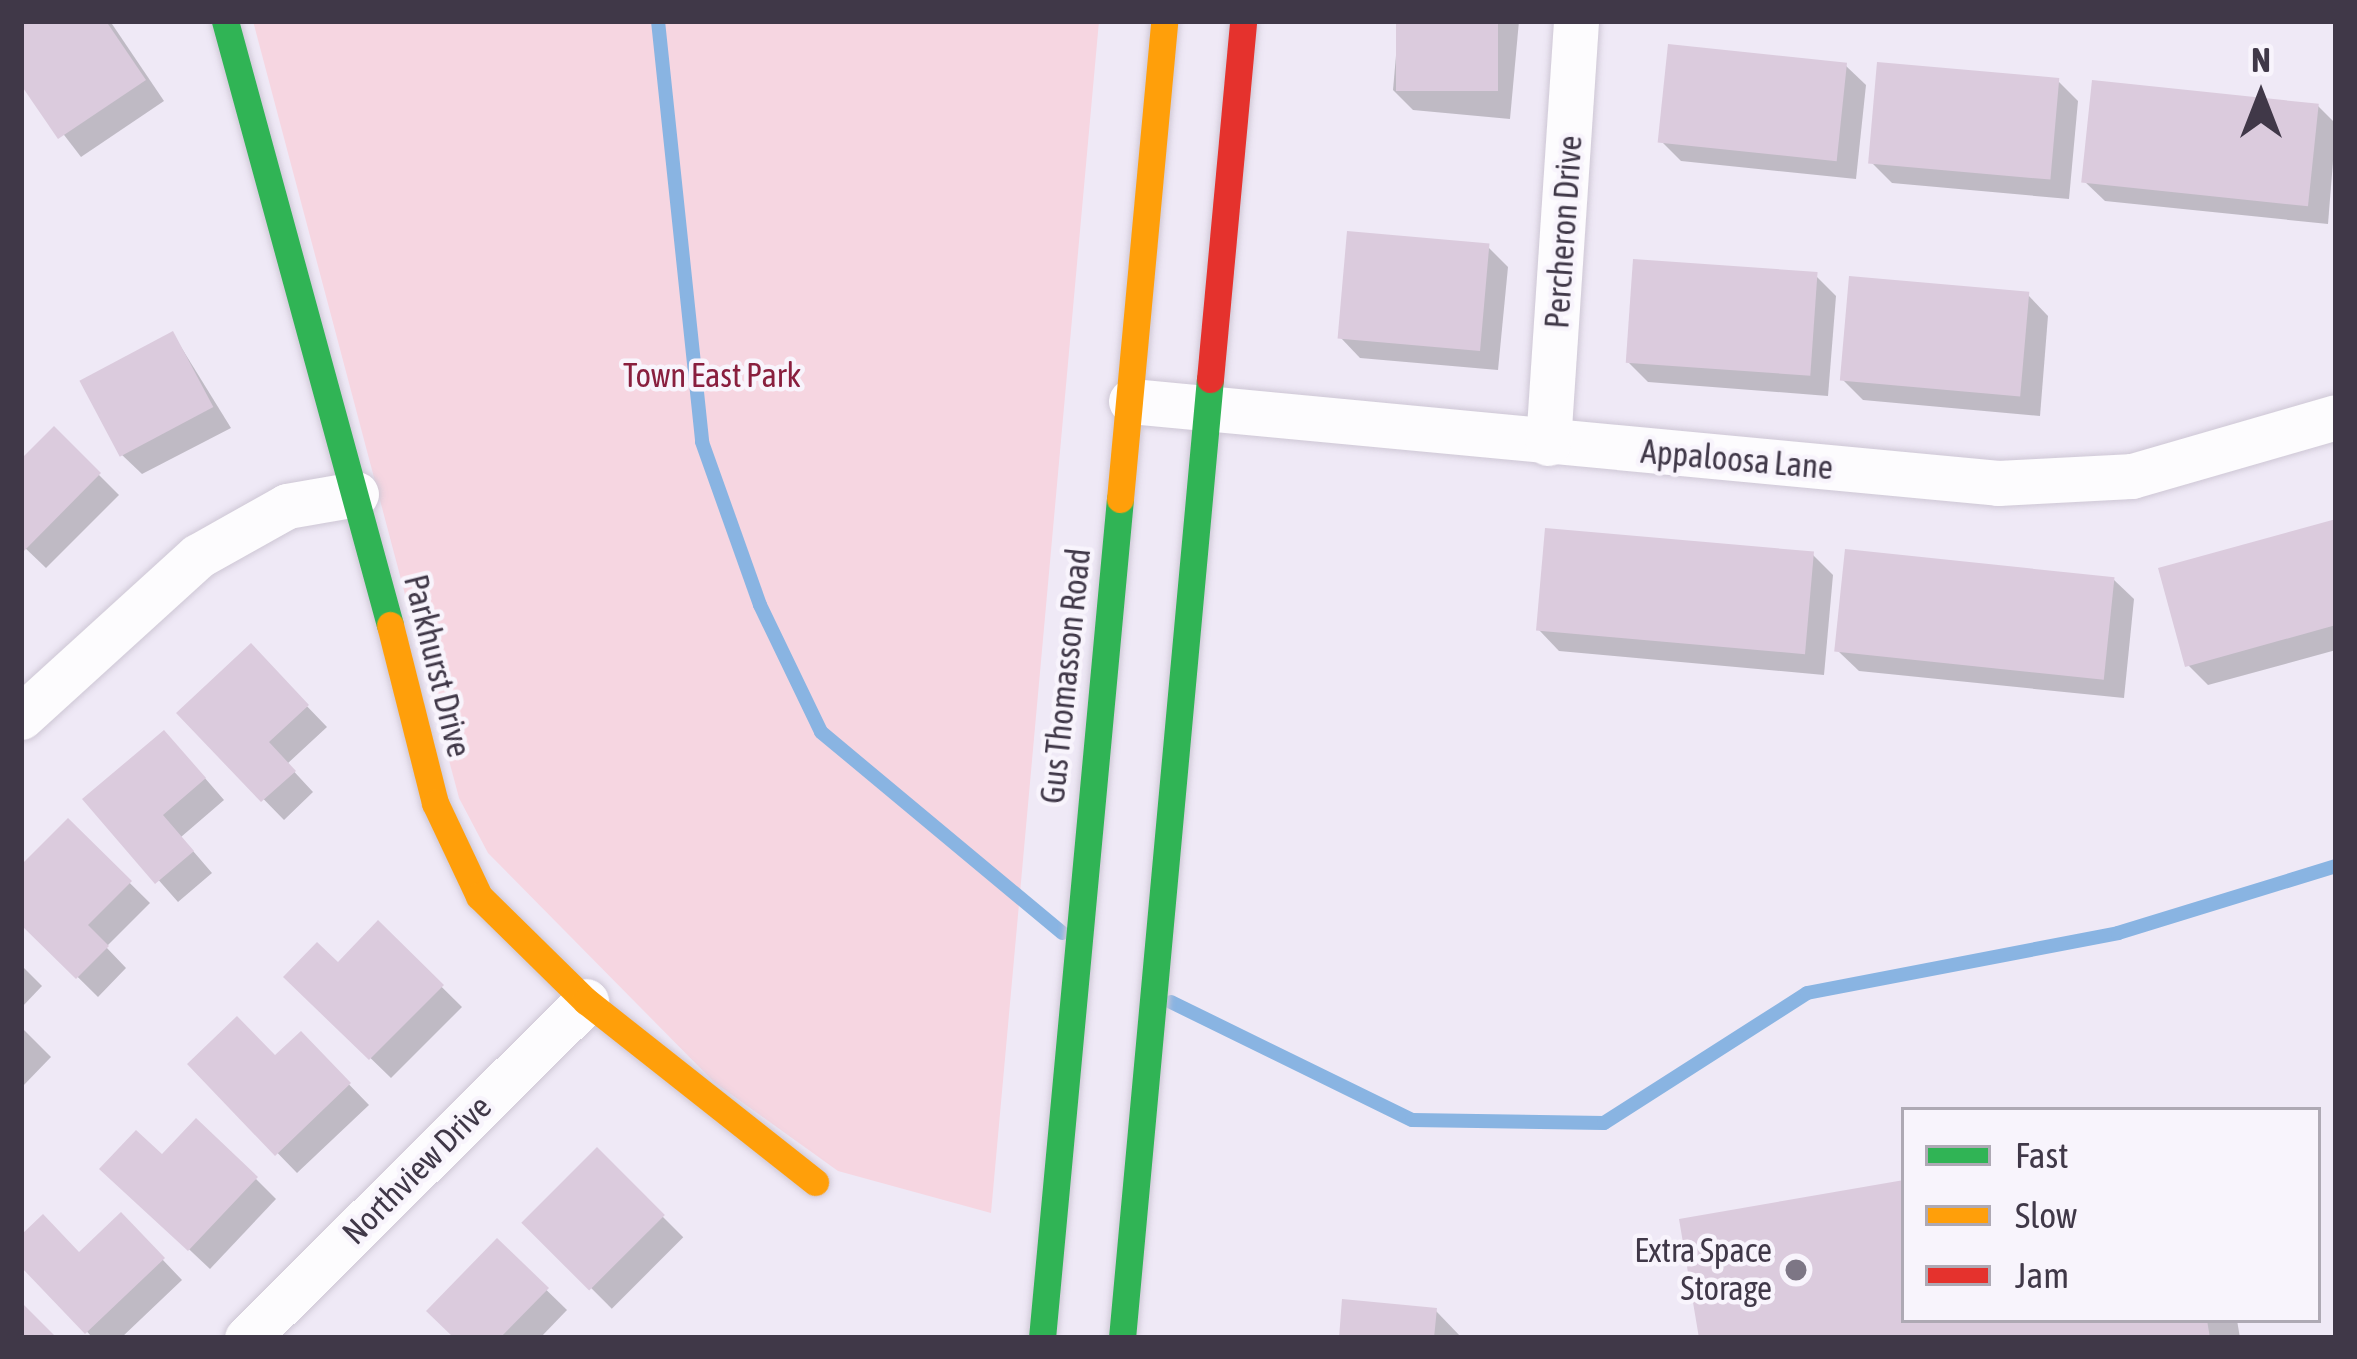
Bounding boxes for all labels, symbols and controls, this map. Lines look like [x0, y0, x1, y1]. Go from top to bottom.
north arrow [2201, 36, 2321, 156]
text: N [2251, 41, 2271, 79]
street label: Percheron Drive [1537, 134, 1591, 330]
park label: Town East Park [623, 356, 801, 396]
street label: Appaloosa Lane [1639, 432, 1835, 488]
street label: Gus Thomasson Road [1033, 546, 1099, 806]
street label: Parkhurst Drive [395, 571, 479, 761]
street label: Northview Drive [334, 1087, 500, 1253]
legend [1901, 1107, 2321, 1323]
text: Fast [2015, 1134, 2069, 1176]
text: Slow [2015, 1194, 2077, 1236]
place label: Extra Space Storage [1634, 1231, 1772, 1309]
text: Jam [2015, 1254, 2069, 1296]
marker: Extra Space Storage [1783, 1257, 1809, 1283]

